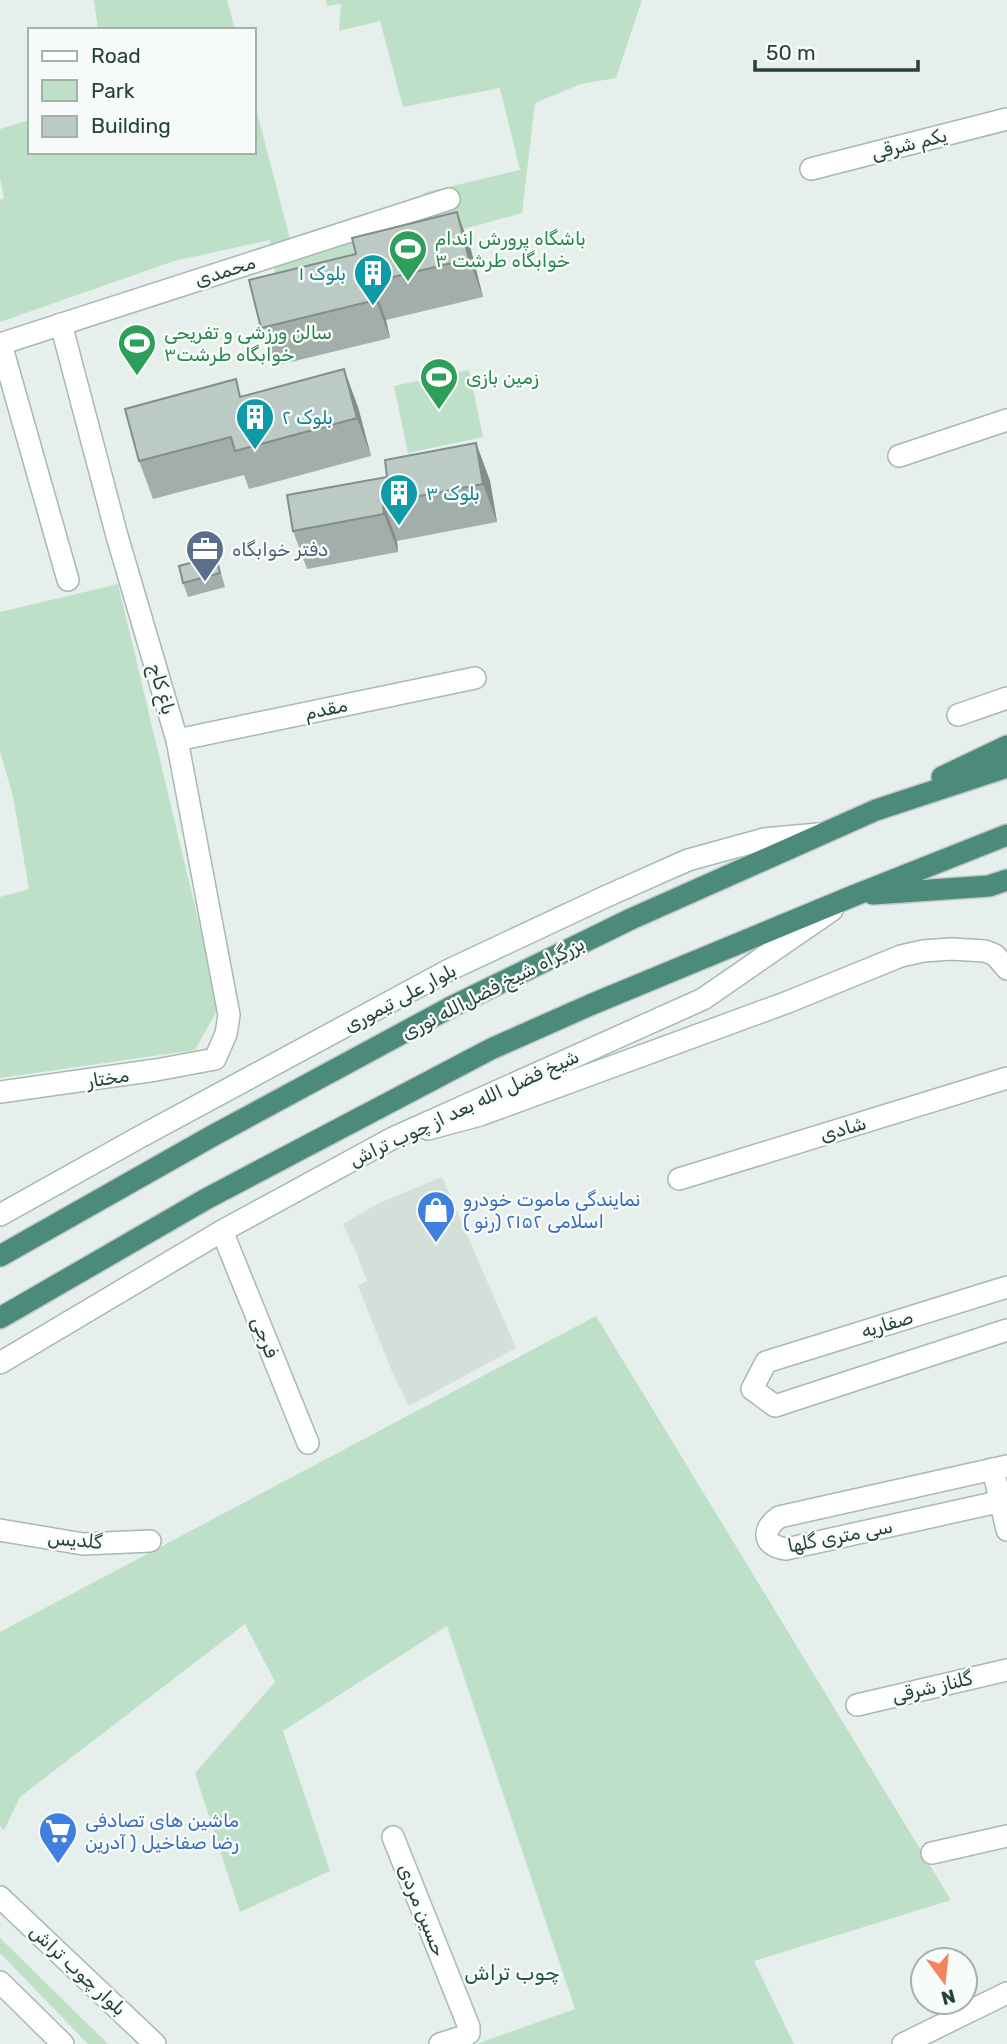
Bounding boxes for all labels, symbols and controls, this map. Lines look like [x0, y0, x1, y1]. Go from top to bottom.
legend [28, 28, 256, 154]
scale bar [755, 28, 918, 72]
text: 50 m [766, 40, 816, 65]
text: Road [91, 43, 141, 68]
text: Park [91, 78, 135, 103]
text: Building [91, 113, 171, 138]
street label: یکم شرقی [869, 123, 950, 165]
place label: باشگاه پرورش اندام خوابگاه طرشت ۳ [435, 227, 586, 272]
sports icon: باشگاه پرورش اندام خوابگاه طرشت ۳ [387, 228, 429, 283]
street label: محمدی [192, 250, 258, 292]
building icon: بلوک ۱ [352, 252, 394, 307]
place label: بلوک ۱ [299, 262, 346, 285]
place label: سالن ورزشی و تفریحی خوابگاه طرشت۳ [164, 321, 332, 366]
sports icon: سالن ورزشی و تفریحی خوابگاه طرشت۳ [116, 322, 158, 377]
sports icon: زمین بازی [418, 356, 460, 411]
place label: زمین بازی [466, 366, 539, 389]
building icon: بلوک ۲ [234, 396, 276, 451]
place label: بلوک ۲ [282, 406, 333, 429]
building icon: بلوک ۳ [378, 472, 420, 527]
place label: بلوک ۳ [426, 482, 480, 505]
office icon: دفتر خوابگاه [184, 528, 226, 583]
place label: دفتر خوابگاه [232, 538, 328, 561]
street label: باغ کاج [142, 661, 180, 718]
street label: مقدم [302, 693, 350, 726]
street label: بزرگراه شیخ فضل‌الله نوری [398, 932, 589, 1046]
street label: بلوار علی تیموری [340, 959, 460, 1037]
street label: شیخ فضل الله بعد از چوب تراش [345, 1044, 584, 1173]
street label: مختار [84, 1063, 131, 1093]
street label: شادی [817, 1111, 869, 1147]
place label: نمایندگی ماموت خودرو ( رنو) اسلامی ۲۱۵۲ [463, 1188, 641, 1233]
shop icon: نمایندگی ماموت خودرو ( رنو) اسلامی ۲۱۵۲ [415, 1189, 457, 1244]
street label: صفاریه [858, 1305, 916, 1343]
street label: فرجی [246, 1313, 284, 1361]
street label: سی متری گلها [785, 1515, 895, 1557]
street label: گلدیس [47, 1526, 104, 1554]
street label: گلناز شرقی [889, 1666, 975, 1707]
place label: ماشین های تصادفی رضا صفاخیل ( آدرین [85, 1809, 239, 1854]
supermarket icon: ماشین های تصادفی رضا صفاخیل ( آدرین [37, 1810, 79, 1865]
street label: حسین مردی [393, 1860, 451, 1960]
street label: بلوار چوب‌ تراش [25, 1920, 131, 2020]
north arrow [909, 1946, 979, 2016]
district label: چوب تراش [464, 1960, 560, 1986]
text: N [939, 1984, 958, 2010]

